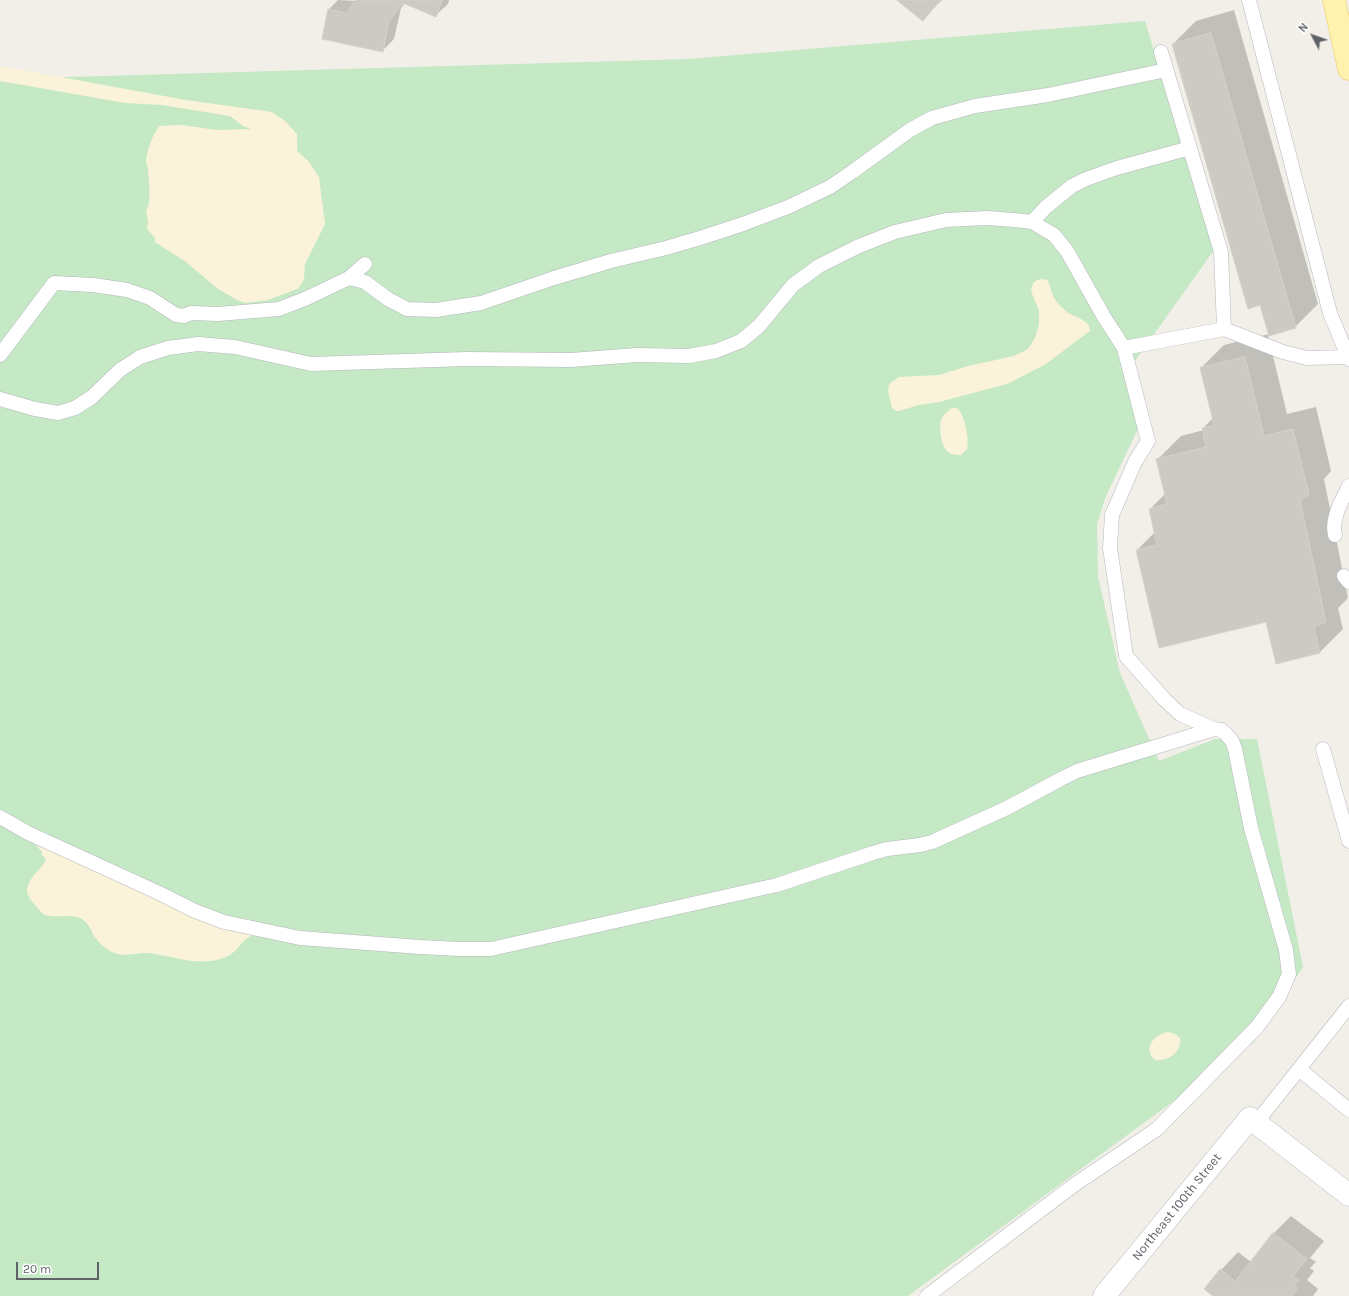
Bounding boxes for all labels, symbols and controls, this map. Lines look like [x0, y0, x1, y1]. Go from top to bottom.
north arrow [1293, 16, 1333, 56]
text: N [1296, 21, 1311, 35]
street label: Northeast 100th Street [1129, 1150, 1225, 1264]
scale bar [18, 1254, 101, 1280]
text: 20 m [23, 1262, 51, 1276]

